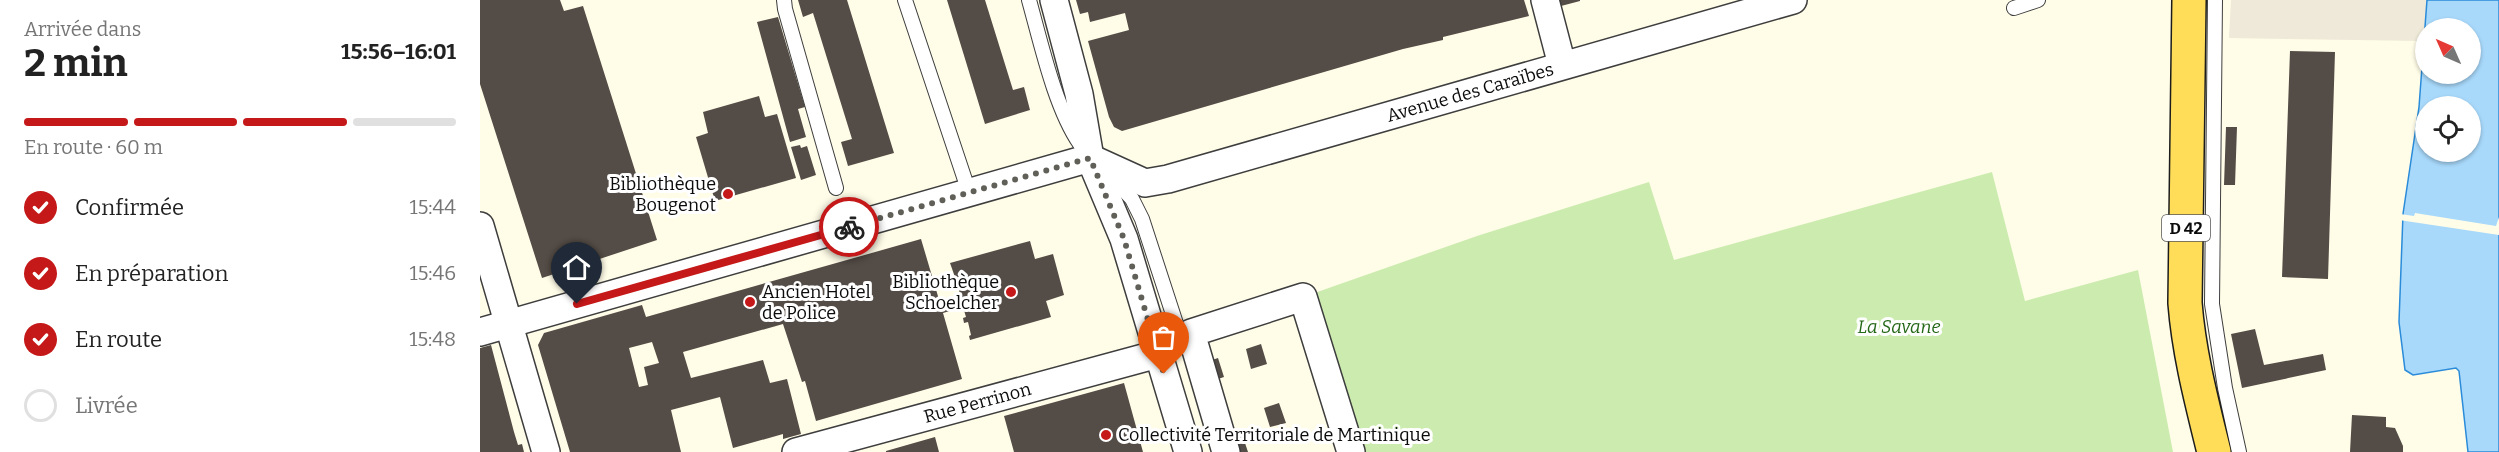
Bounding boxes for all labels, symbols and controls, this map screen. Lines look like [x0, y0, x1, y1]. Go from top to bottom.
text: Arrivée dans [24, 17, 141, 41]
north arrow [2415, 18, 2481, 84]
map controls [2415, 18, 2481, 162]
text: 15:56–16:01 [341, 38, 456, 65]
text: 2 min [24, 40, 128, 86]
street label: Avenue des Caraïbes [1384, 58, 1556, 127]
button: locate [2415, 96, 2481, 162]
text: En route · 60 m [24, 135, 163, 159]
place label: Bibliothèque Bougenot [609, 173, 716, 216]
marker: Bibliothèque Bougenot [721, 187, 735, 201]
icon: check [24, 191, 57, 224]
text: Confirmée [75, 194, 184, 221]
text: 15:44 [410, 195, 456, 219]
courier [819, 197, 879, 257]
icon: bike [833, 211, 866, 244]
road number: D 42 [2162, 215, 2210, 241]
pin [551, 242, 602, 304]
icon: home [560, 251, 593, 284]
icon: check [24, 257, 57, 290]
text: En préparation [75, 260, 228, 287]
text: 15:46 [410, 261, 456, 285]
place label: Bibliothèque Schoelcher [892, 271, 999, 314]
place label: Ancien Hotel de Police [762, 281, 871, 324]
marker: Bibliothèque Schoelcher [1004, 285, 1018, 299]
marker: Ancien Hotel de Police [743, 295, 757, 309]
pin [1138, 312, 1189, 374]
park label: La Savane [1858, 316, 1940, 338]
icon: bag [1147, 321, 1180, 354]
icon: check [24, 323, 57, 356]
text: En route [75, 326, 162, 353]
text: 15:48 [409, 327, 456, 351]
street label: Rue Perrinon [921, 378, 1034, 428]
text: Livrée [75, 392, 138, 419]
place label: Collectivité Territoriale de Martinique [1118, 424, 1431, 446]
marker: Collectivité Territoriale de Martinique [1099, 428, 1113, 442]

